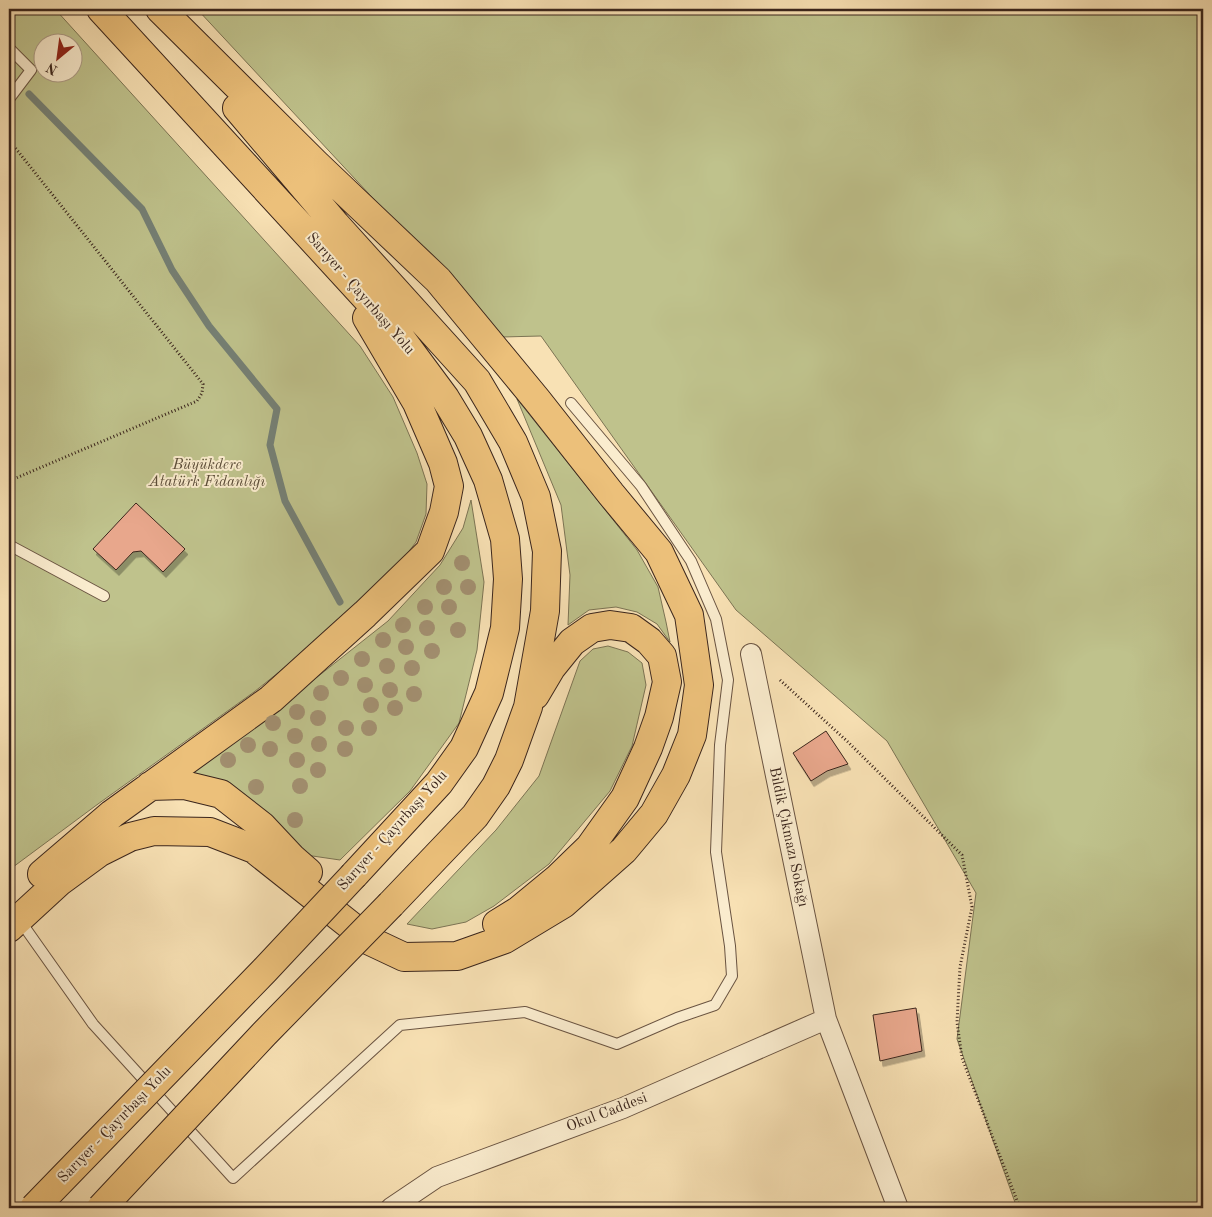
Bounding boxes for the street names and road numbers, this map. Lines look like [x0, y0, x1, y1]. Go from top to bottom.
street label: Sarıyer - Çayırbaşı Yolu [303, 230, 417, 358]
street label: Bildik Çıkmazı Sokağı [766, 766, 810, 908]
street label: Sarıyer - Çayırbaşı Yolu [335, 768, 451, 894]
street label: Sarıyer - Çayırbaşı Yolu [56, 1064, 174, 1186]
street label: Okul Caddesi [565, 1091, 649, 1135]

